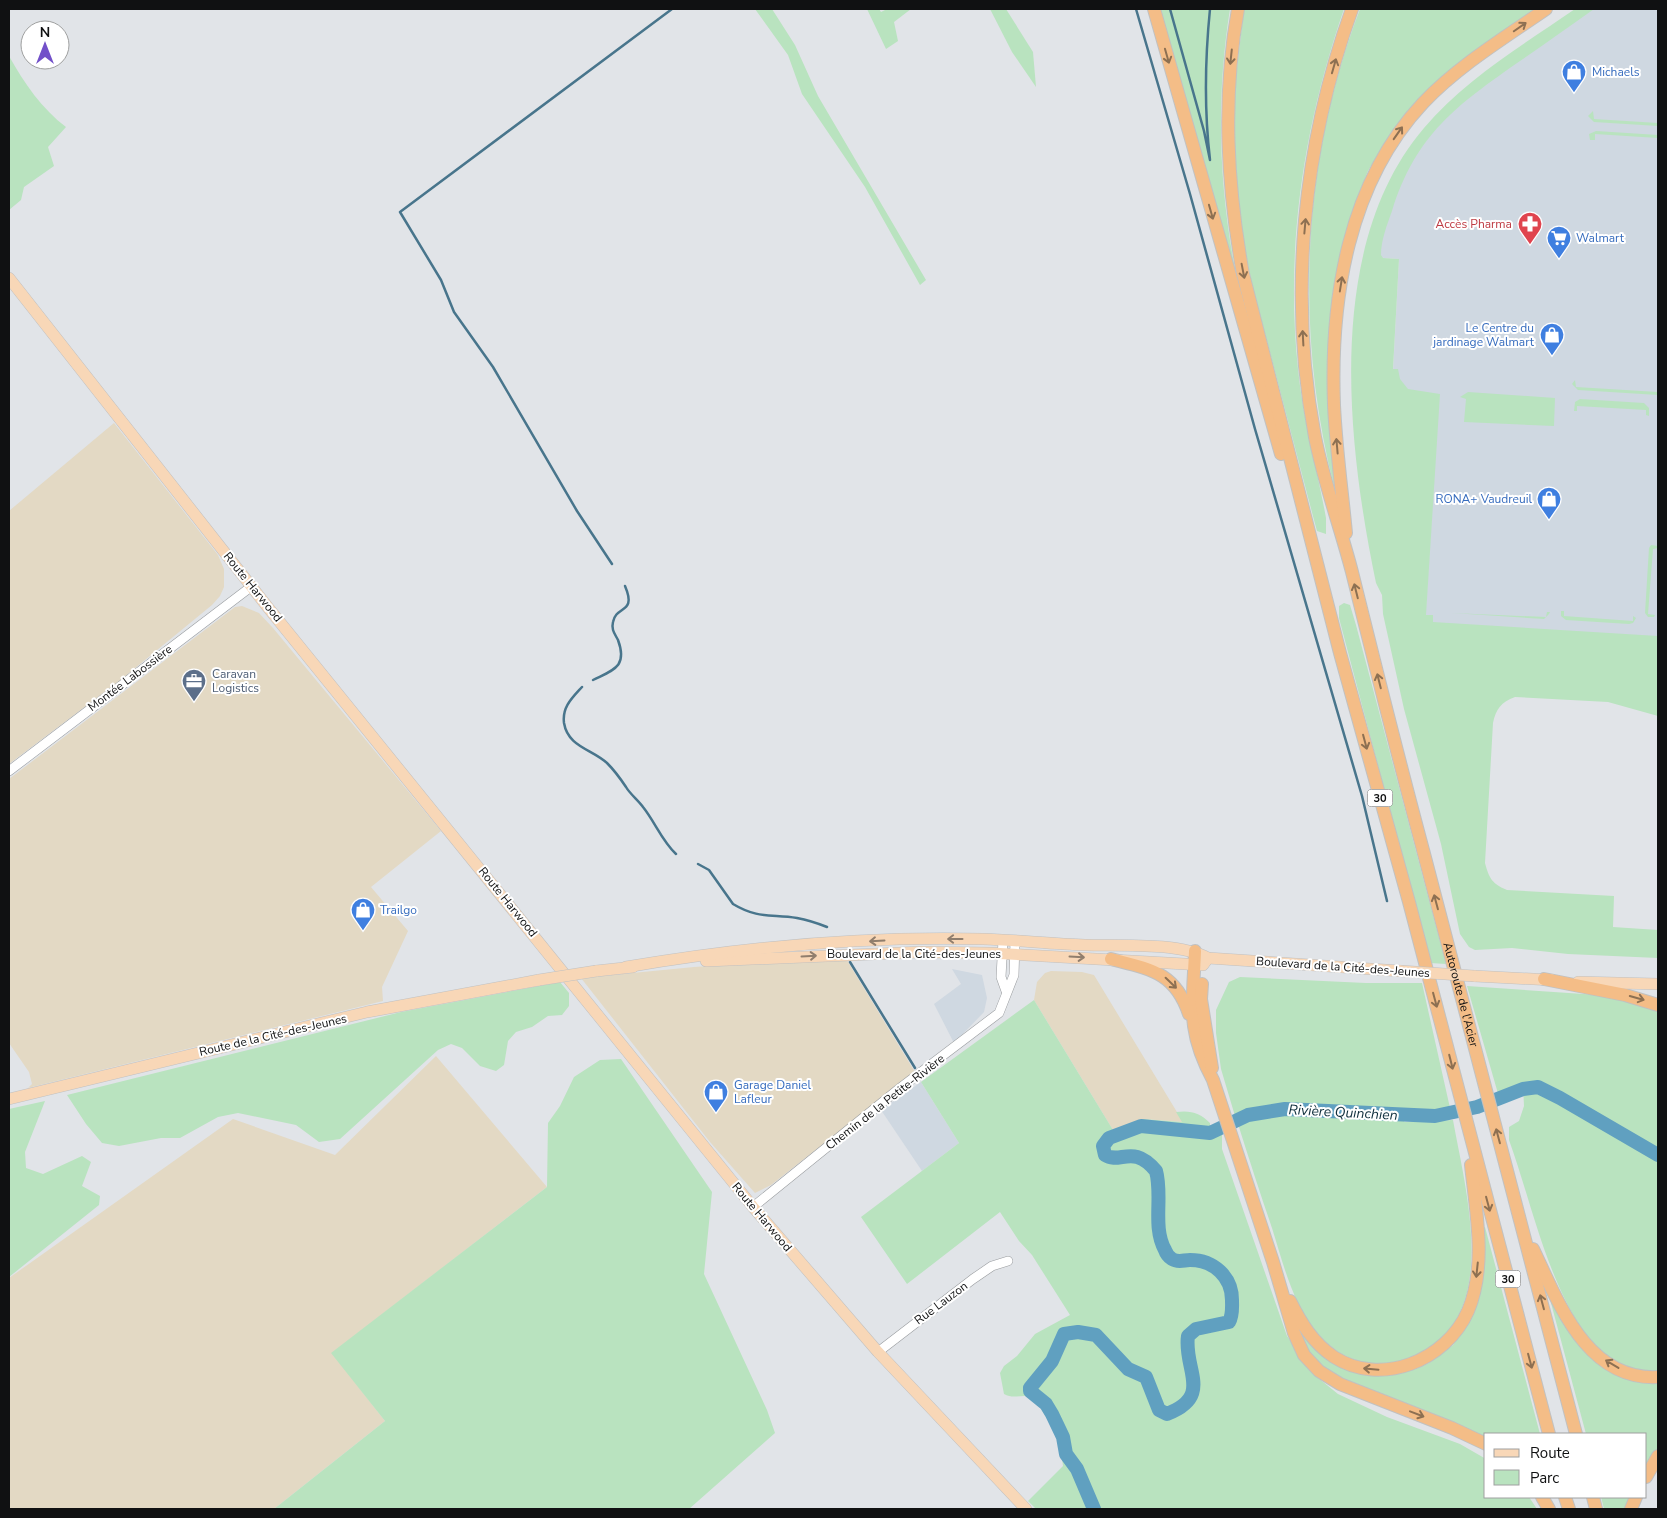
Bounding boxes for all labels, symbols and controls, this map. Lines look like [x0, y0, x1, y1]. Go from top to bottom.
north arrow [20, 20, 70, 70]
one-way arrow [1513, 22, 1527, 32]
text: N [40, 23, 50, 42]
one-way arrow [1163, 47, 1173, 63]
one-way arrow [1226, 49, 1236, 65]
one-way arrow [1329, 59, 1339, 75]
shop icon: Michaels [1561, 59, 1587, 93]
place label: Michaels [1592, 64, 1640, 80]
one-way arrow [1393, 126, 1403, 140]
one-way arrow [1207, 204, 1216, 220]
pharmacy icon: Accès Pharma [1517, 211, 1543, 245]
place label: Accès Pharma [1435, 216, 1512, 232]
one-way arrow [1300, 218, 1310, 234]
supermarket icon: Walmart [1546, 225, 1572, 259]
place label: Walmart [1576, 230, 1625, 246]
one-way arrow [1238, 262, 1248, 278]
one-way arrow [1337, 276, 1347, 292]
place label: Le Centre du jardinage Walmart [1432, 320, 1535, 350]
shop icon: Le Centre du jardinage Walmart [1539, 322, 1565, 356]
one-way arrow [1299, 330, 1308, 346]
one-way arrow [1333, 438, 1342, 454]
shop icon: RONA+ Vaudreuil [1536, 486, 1562, 520]
place label: RONA+ Vaudreuil [1436, 491, 1532, 507]
street label: Route Harwood [220, 549, 286, 625]
one-way arrow [1351, 584, 1361, 600]
street label: Montée Labossière [85, 641, 175, 715]
place label: Caravan Logistics [212, 666, 259, 696]
office icon: Caravan Logistics [181, 668, 207, 702]
one-way arrow [1374, 674, 1383, 690]
one-way arrow [1360, 733, 1370, 749]
road number: 30 [1368, 790, 1392, 806]
street label: Route Harwood [475, 864, 541, 940]
one-way arrow [1431, 895, 1441, 911]
shop icon: Trailgo [350, 897, 376, 931]
place label: Trailgo [380, 902, 417, 918]
one-way arrow [948, 934, 964, 944]
one-way arrow [869, 937, 885, 946]
street label: Autoroute de l'Acier [1439, 941, 1482, 1049]
street label: Boulevard de la Cité-des-Jeunes [827, 946, 1001, 962]
one-way arrow [800, 951, 816, 960]
one-way arrow [1069, 953, 1085, 962]
street label: Boulevard de la Cité-des-Jeunes [1256, 953, 1431, 981]
one-way arrow [1165, 977, 1178, 989]
one-way arrow [1430, 992, 1440, 1008]
one-way arrow [1629, 994, 1645, 1004]
street label: Route de la Cité-des-Jeunes [198, 1010, 349, 1060]
street label: Chemin de la Petite-Rivière [822, 1050, 948, 1154]
one-way arrow [1447, 1054, 1456, 1070]
place label: Garage Daniel Lafleur [734, 1077, 811, 1107]
shop icon: Garage Daniel Lafleur [703, 1079, 729, 1113]
water label: Rivière Quinchien [1288, 1100, 1398, 1125]
one-way arrow [1492, 1129, 1502, 1145]
street label: Route Harwood [728, 1179, 796, 1255]
one-way arrow [1484, 1196, 1494, 1212]
one-way arrow [1472, 1262, 1482, 1278]
road number: 30 [1496, 1270, 1520, 1288]
street label: Rue Lauzon [911, 1278, 971, 1328]
one-way arrow [1536, 1295, 1546, 1311]
one-way arrow [1525, 1353, 1535, 1369]
one-way arrow [1605, 1359, 1619, 1369]
one-way arrow [1363, 1364, 1379, 1374]
one-way arrow [1409, 1410, 1424, 1420]
legend [1484, 1433, 1647, 1498]
text: Route [1530, 1443, 1570, 1463]
text: Parc [1530, 1468, 1559, 1488]

